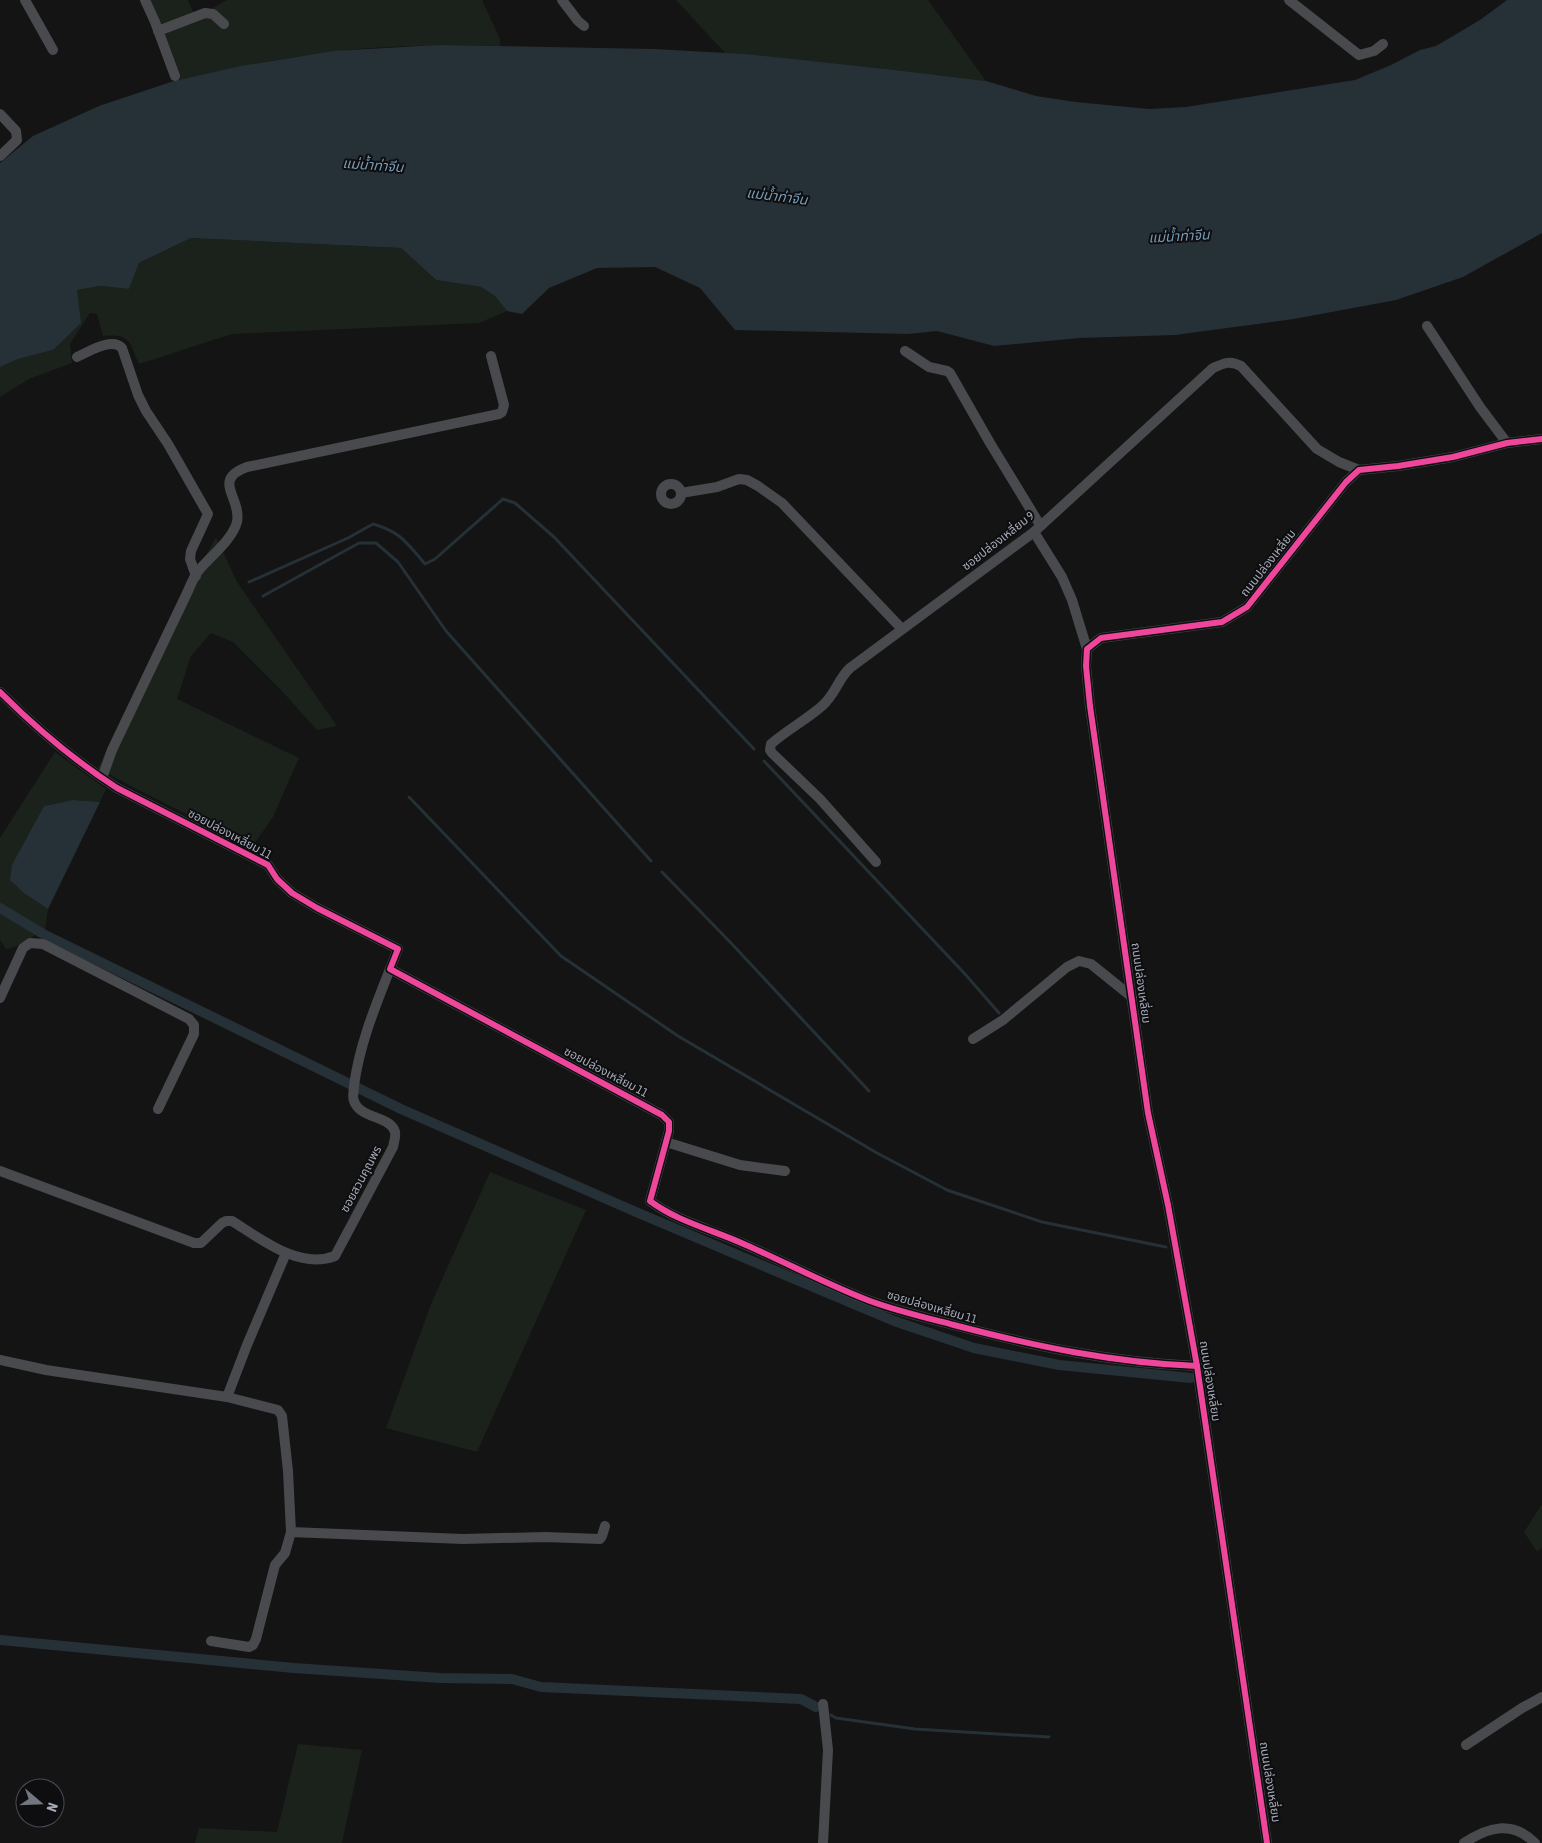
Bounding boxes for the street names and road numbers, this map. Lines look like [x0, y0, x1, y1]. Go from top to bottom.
street label: ซอยปล่องเหลี่ยม 9 [958, 507, 1037, 573]
street label: ถนนปล่องเหลี่ยม [1236, 525, 1299, 599]
street label: ซอยปล่องเหลี่ยม 11 [186, 804, 276, 862]
street label: ถนนปล่องเหลี่ยม [1128, 941, 1156, 1024]
street label: ซอยปล่องเหลี่ยม 11 [562, 1042, 652, 1100]
street label: ซอยสวนคุณพร [338, 1143, 384, 1215]
street label: ซอยปล่องเหลี่ยม 11 [885, 1286, 980, 1327]
street label: ถนนปล่องเหลี่ยม [1197, 1339, 1225, 1422]
street label: ถนนปล่องเหลี่ยม [1257, 1740, 1285, 1823]

